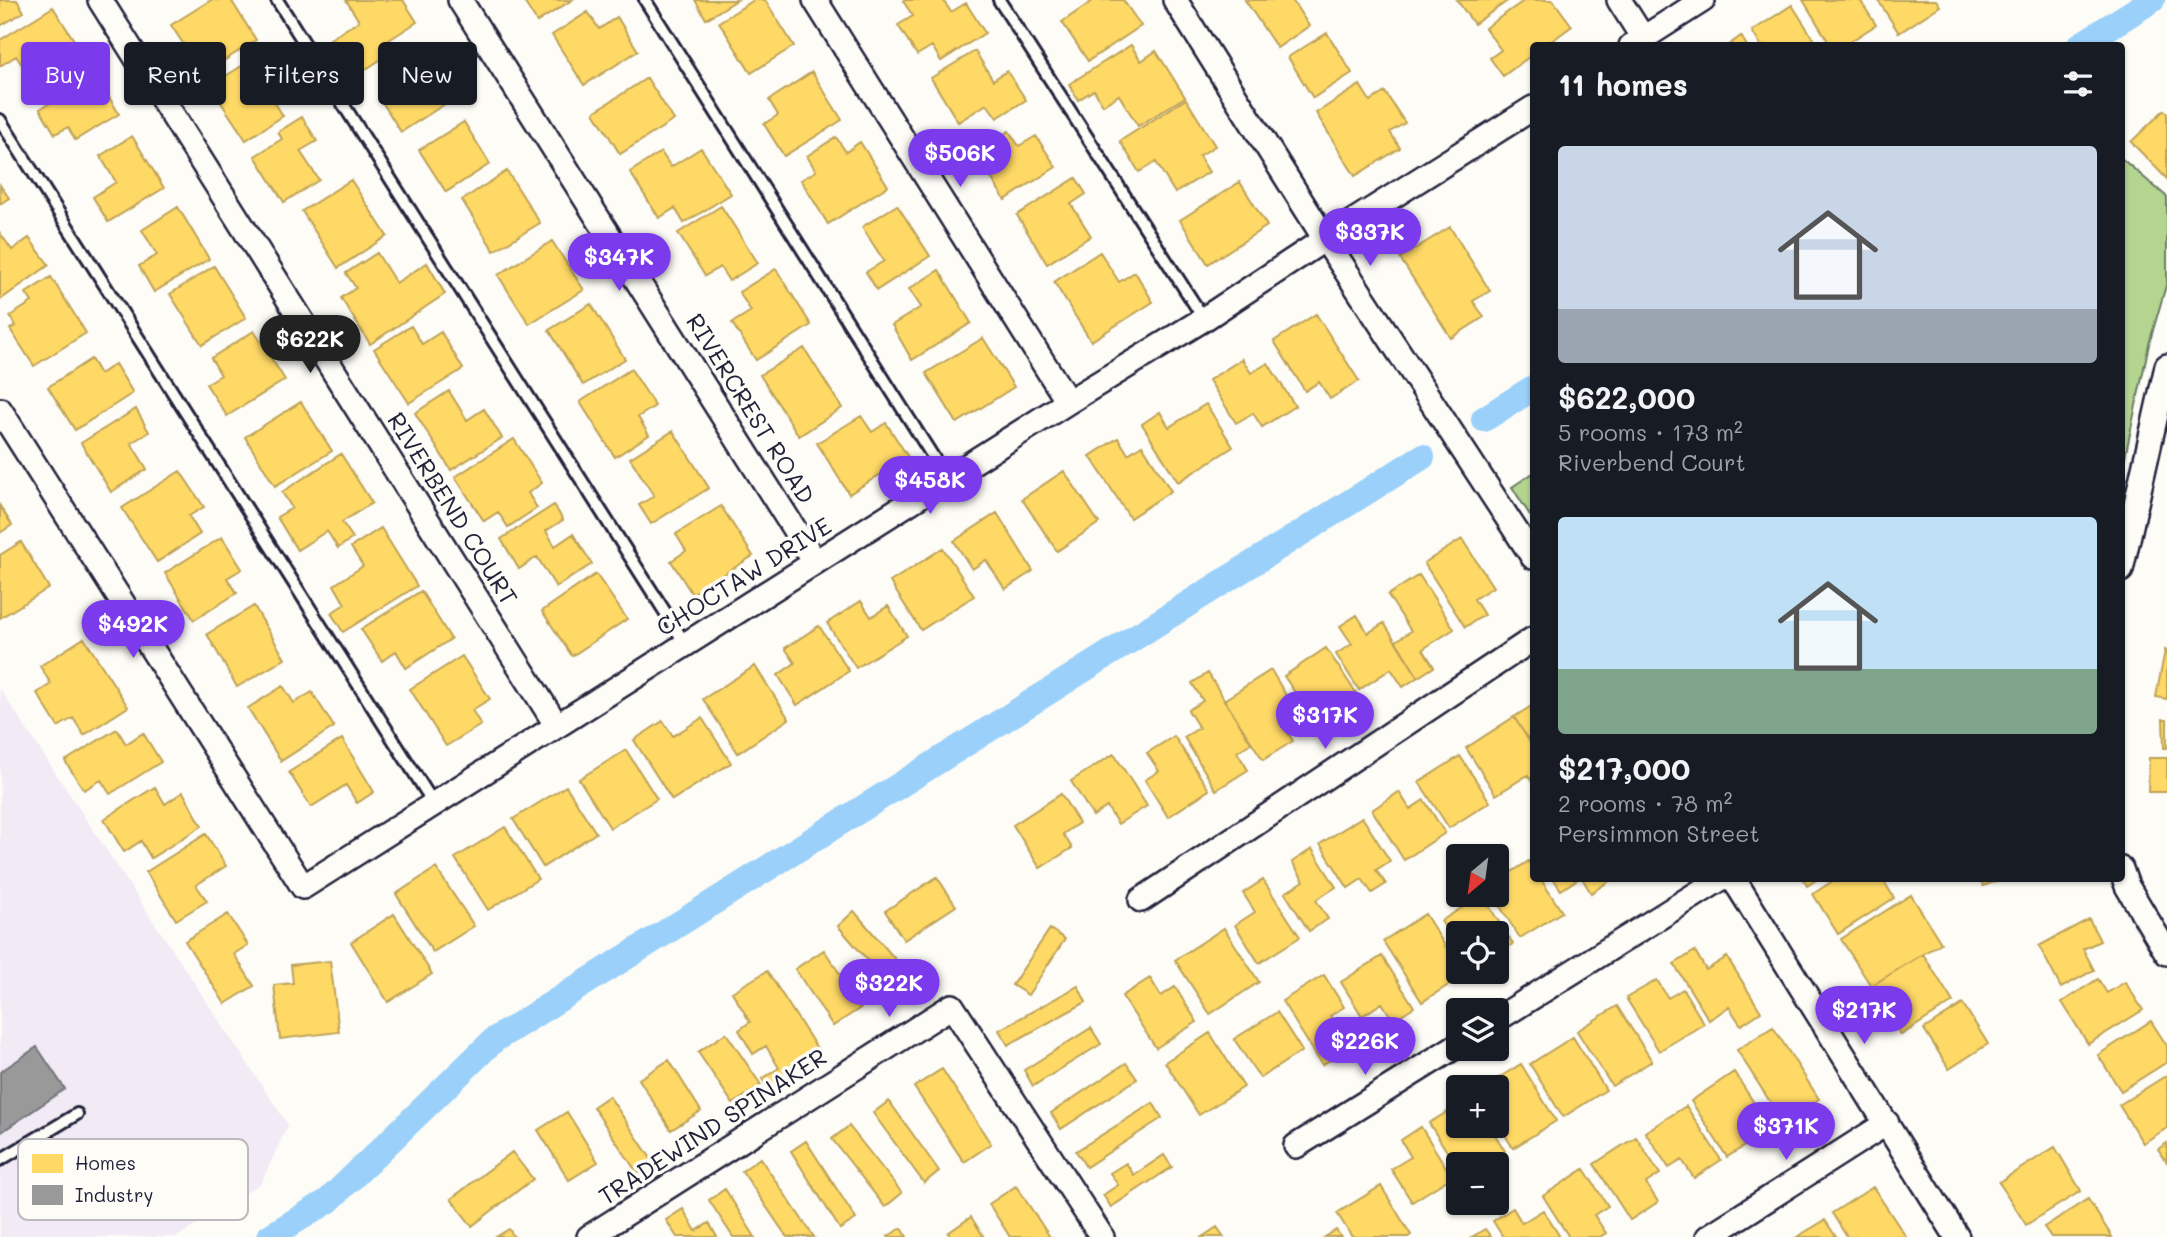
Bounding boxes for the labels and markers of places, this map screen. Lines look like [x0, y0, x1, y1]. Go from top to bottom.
pin: $506K [911, 130, 1009, 189]
pin: $337K [1321, 208, 1419, 268]
pin: $347K [570, 233, 668, 293]
pin: $622K [261, 316, 359, 375]
pin: $458K [881, 456, 979, 516]
pin: $492K [84, 600, 182, 660]
pin: $317K [1276, 692, 1374, 751]
pin: $322K [840, 960, 938, 1019]
pin: $217K [1815, 986, 1913, 1046]
pin: $226K [1316, 1018, 1414, 1077]
pin: $371K [1737, 1102, 1835, 1162]

